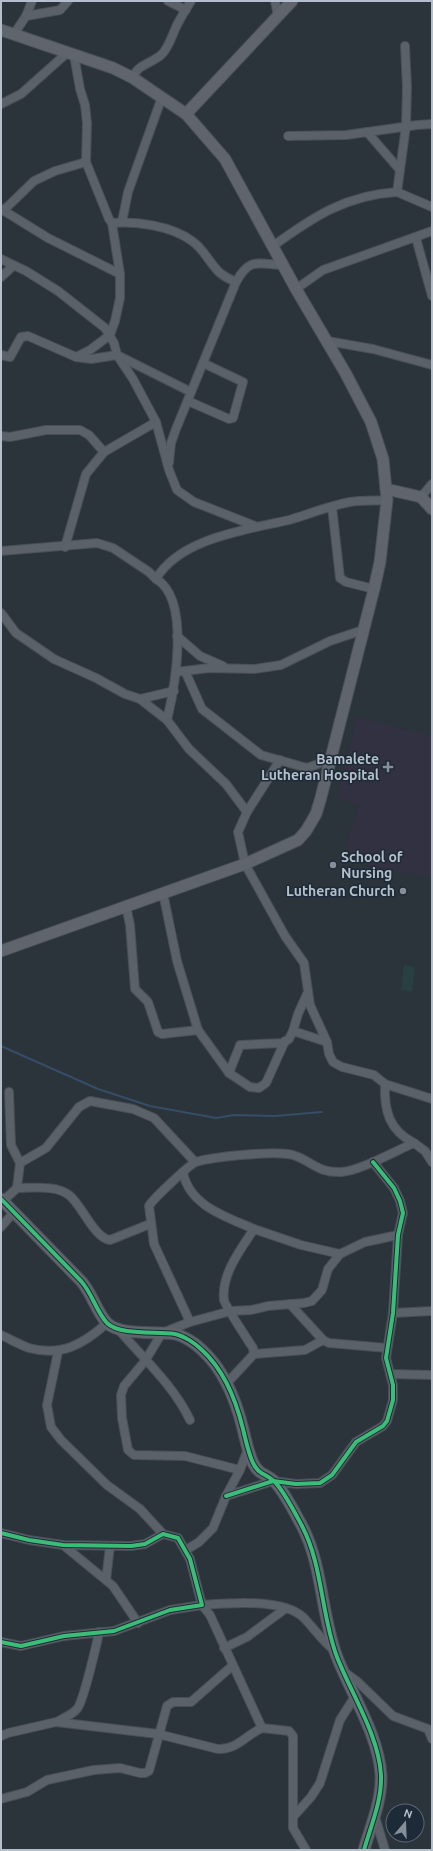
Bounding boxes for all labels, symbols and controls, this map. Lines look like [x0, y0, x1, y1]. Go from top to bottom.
place label: Bamalete Lutheran Hospital [261, 751, 379, 783]
marker: Bamalete Lutheran Hospital [382, 761, 394, 773]
place label: School of Nursing [341, 849, 403, 881]
marker: School of Nursing [328, 860, 338, 870]
place label: Lutheran Church [286, 883, 395, 899]
marker: Lutheran Church [398, 886, 408, 896]
north arrow [385, 1803, 425, 1843]
text: N [402, 1807, 414, 1821]

